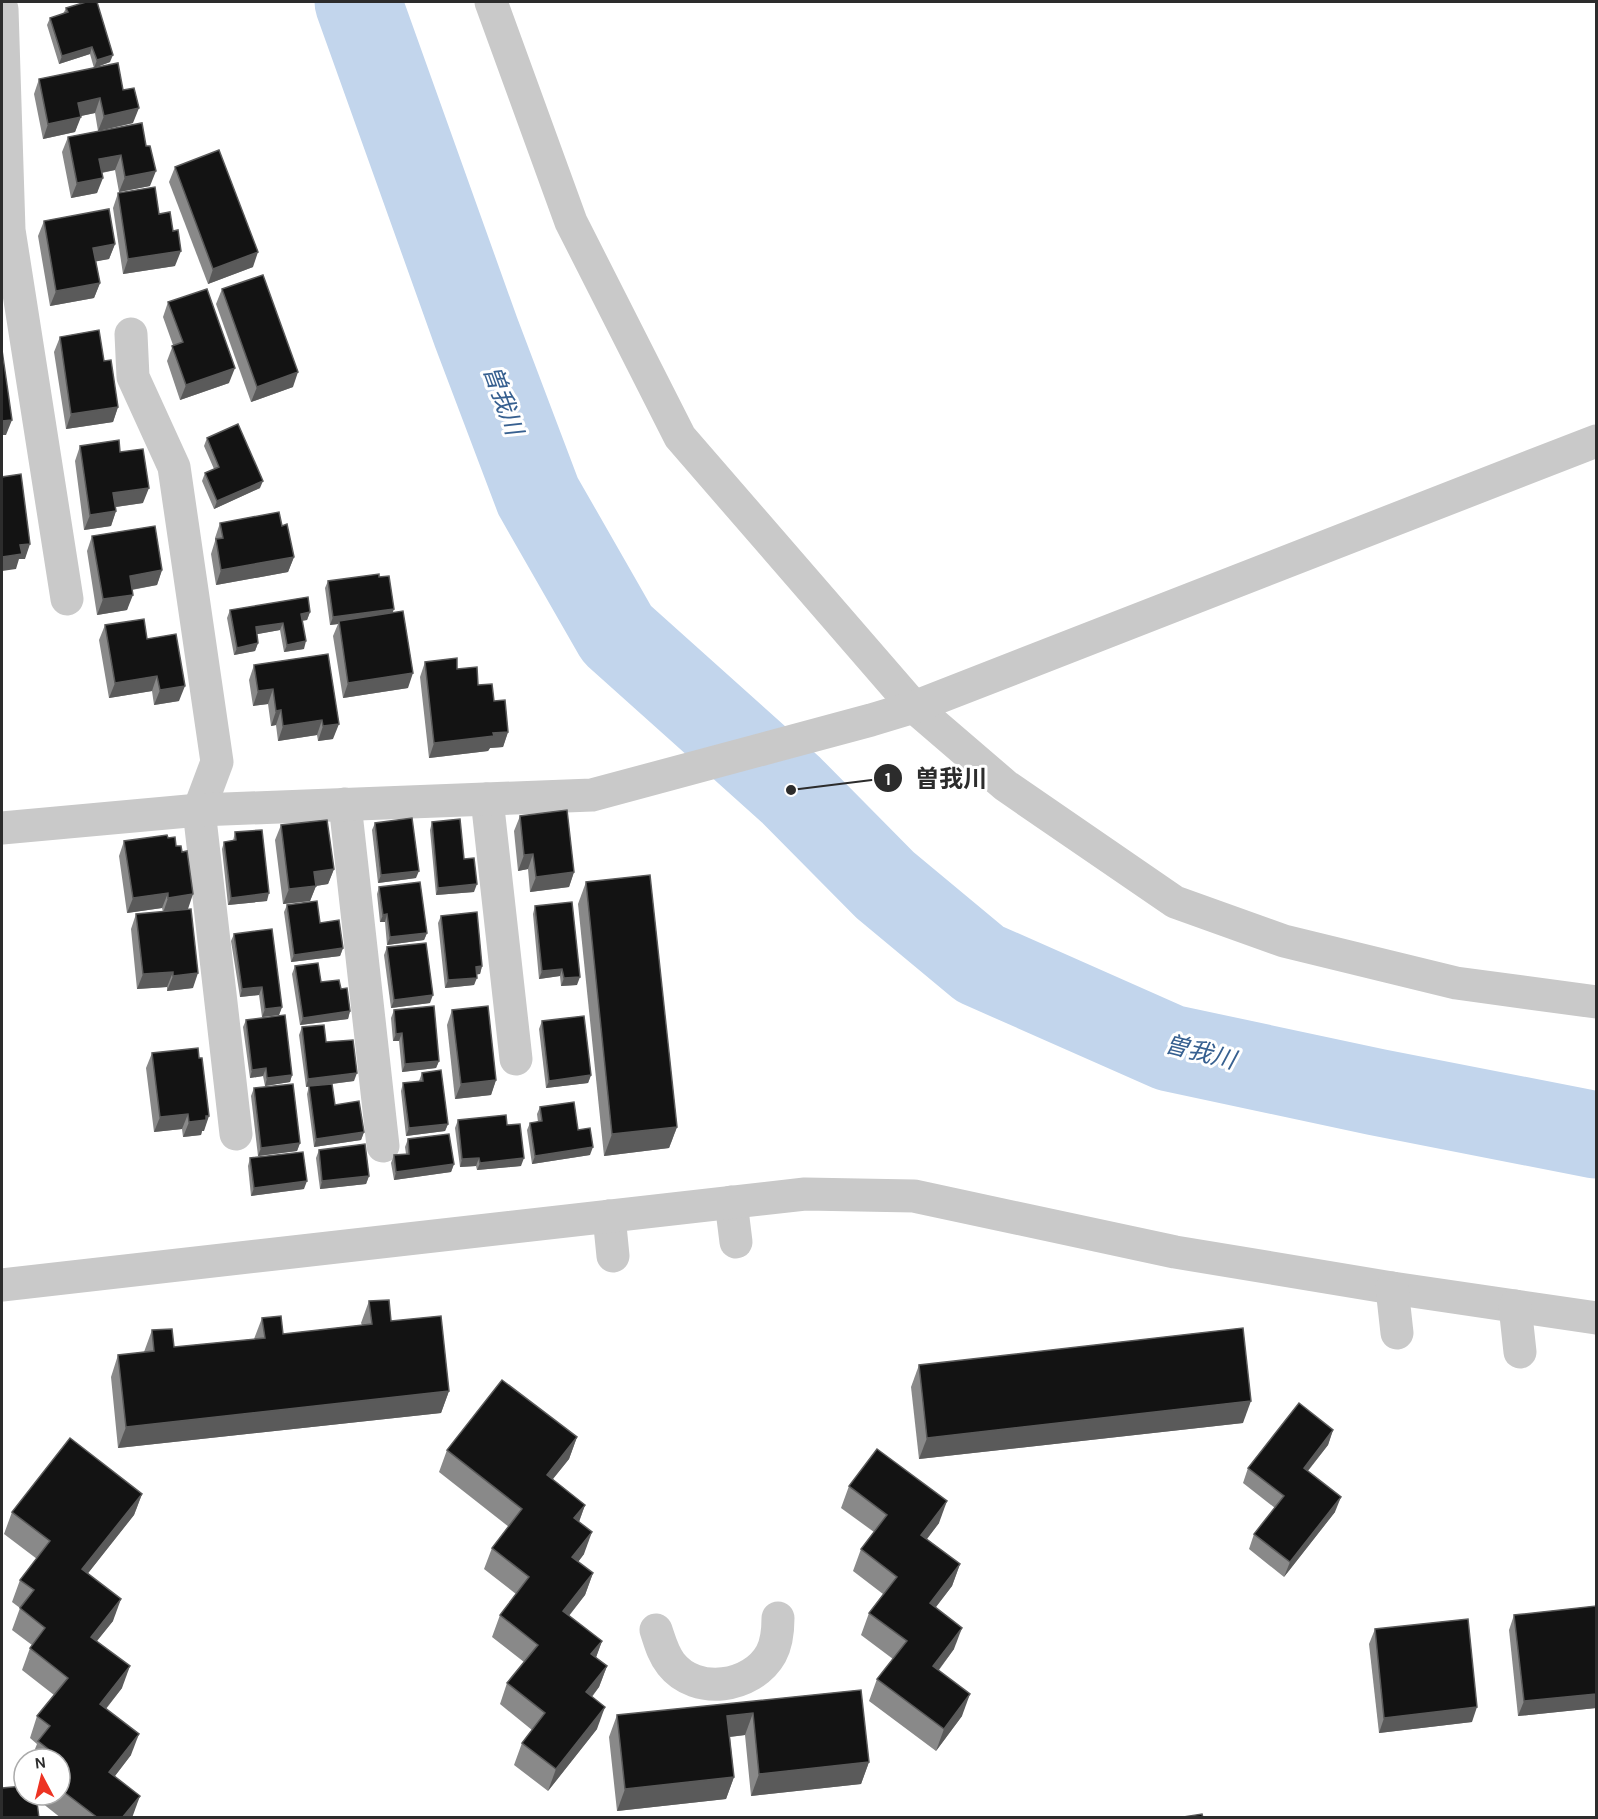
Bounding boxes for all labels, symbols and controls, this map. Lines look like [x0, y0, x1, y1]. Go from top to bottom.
water label: 曽我川 [478, 361, 529, 441]
callout: 曽我川 [873, 757, 999, 799]
text: 曽我川 [915, 765, 987, 793]
text: 1 [885, 768, 891, 790]
water label: 曽我川 [1162, 1030, 1241, 1075]
north arrow [12, 1747, 72, 1807]
text: N [33, 1752, 47, 1773]

